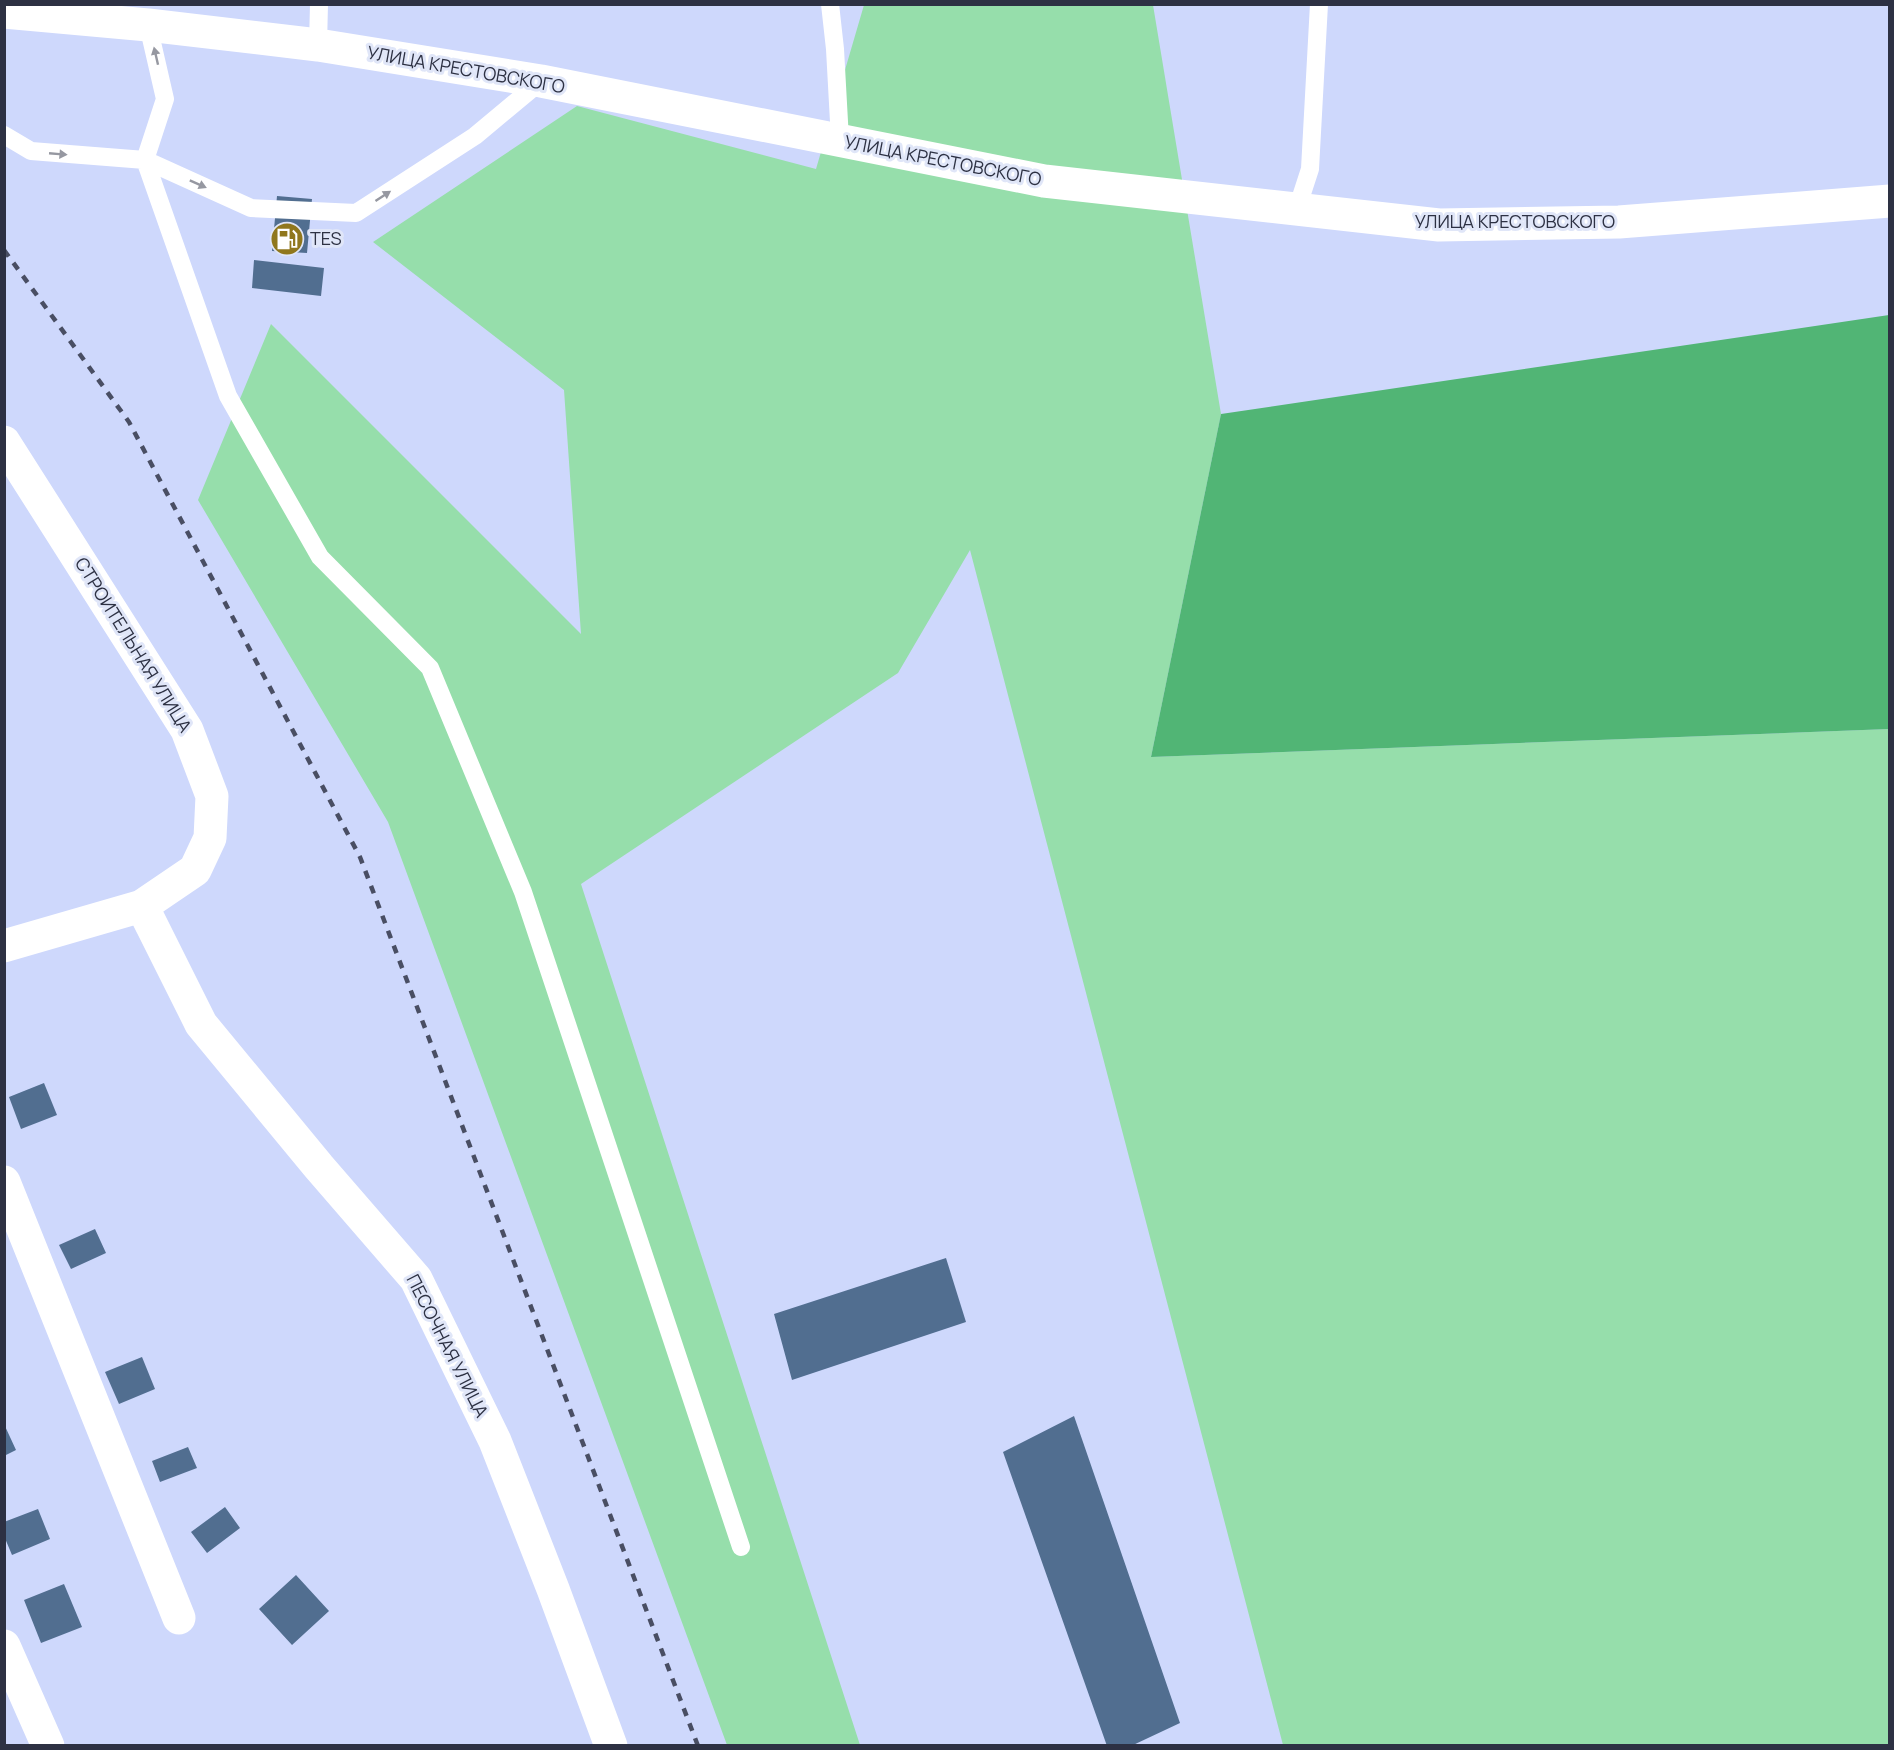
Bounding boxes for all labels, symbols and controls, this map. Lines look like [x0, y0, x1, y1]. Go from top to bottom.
street label: УЛИЦА КРЕСТОВСКОГО [365, 40, 567, 98]
one-way arrow [150, 47, 160, 66]
street label: УЛИЦА КРЕСТОВСКОГО [843, 129, 1044, 191]
one-way arrow [49, 149, 68, 159]
one-way arrow [189, 180, 207, 190]
one-way arrow [375, 190, 391, 201]
street label: УЛИЦА КРЕСТОВСКОГО [1415, 209, 1615, 233]
fuel station icon: TES [269, 221, 305, 257]
place label: TES [310, 226, 342, 250]
street label: СТРОИТЕЛЬНАЯ УЛИЦА [70, 552, 198, 737]
street label: ПЕСОЧНАЯ УЛИЦА [401, 1270, 495, 1422]

